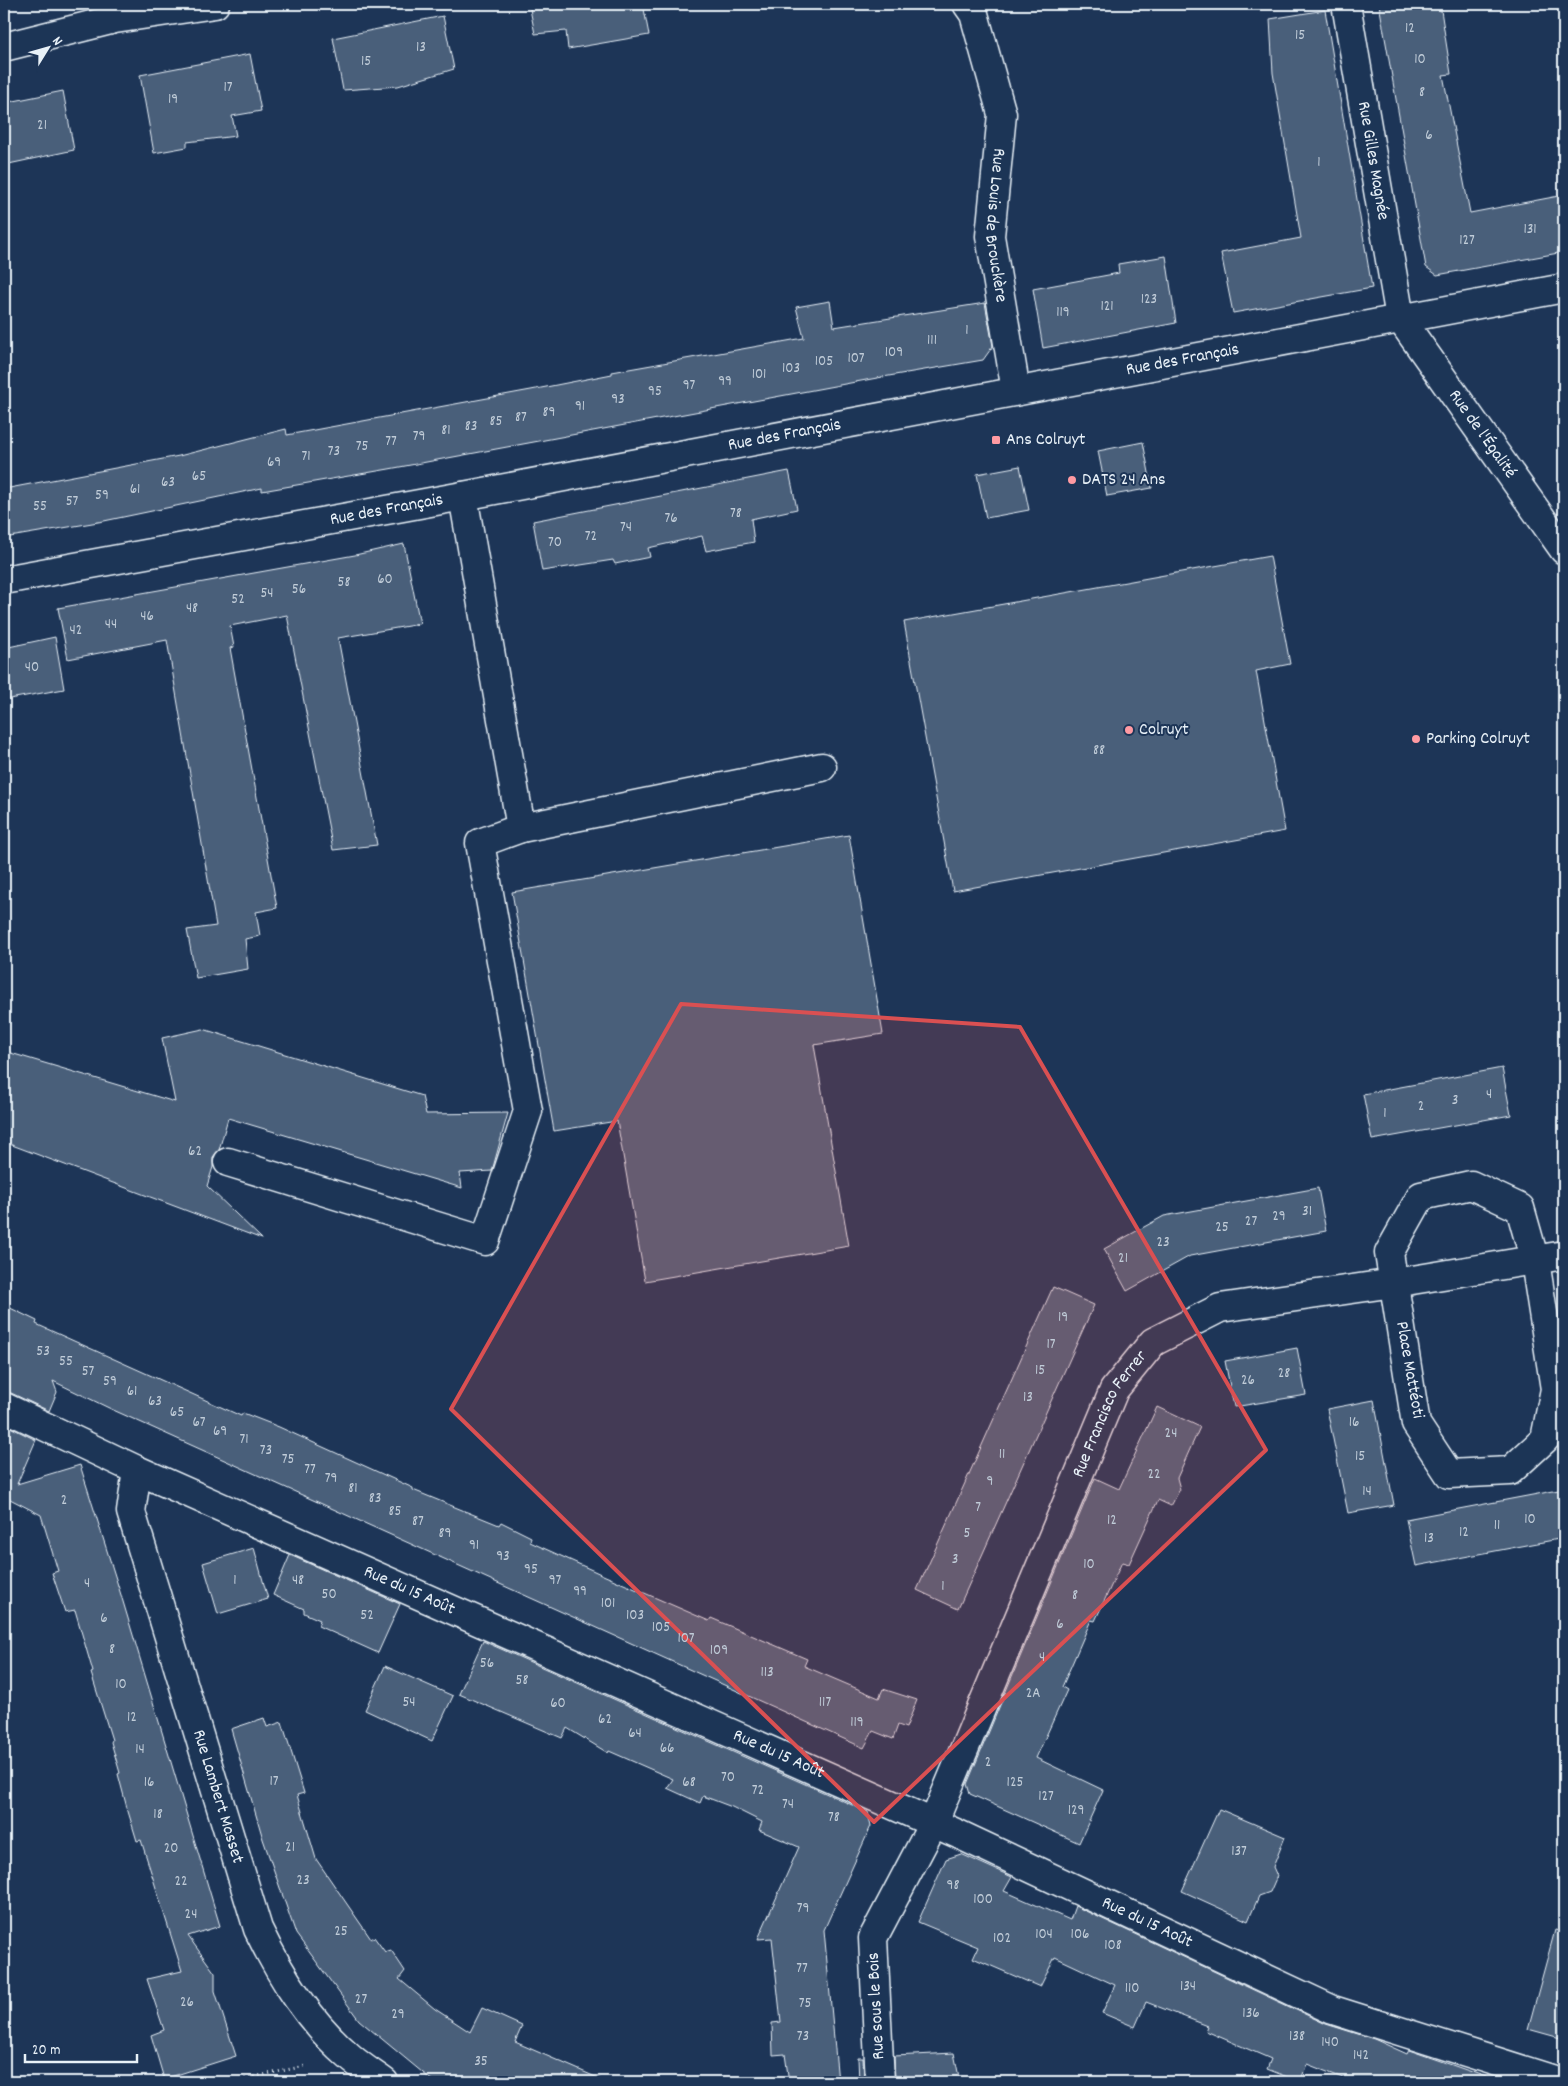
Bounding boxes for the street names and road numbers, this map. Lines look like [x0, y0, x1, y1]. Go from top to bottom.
street label: Rue Gilles Magnée [1350, 99, 1395, 222]
street label: Rue Louis de Brouckère [978, 147, 1013, 304]
street label: Rue des Français [1124, 337, 1241, 383]
street label: Rue de l'Égalité [1442, 385, 1522, 484]
street label: Rue des Français [726, 412, 843, 458]
street label: Rue des Français [328, 487, 445, 533]
street label: Place Mattéoti [1388, 1319, 1430, 1421]
street label: Rue Francisco Ferrer [1066, 1345, 1154, 1482]
street label: Rue du 15 Août [360, 1560, 459, 1622]
street label: Rue du 15 Août [729, 1723, 829, 1786]
street label: Rue Lambert Masset [186, 1727, 250, 1867]
street label: Rue du 15 Août [1097, 1891, 1197, 1955]
street label: Rue sous le Bois [862, 1952, 892, 2060]

